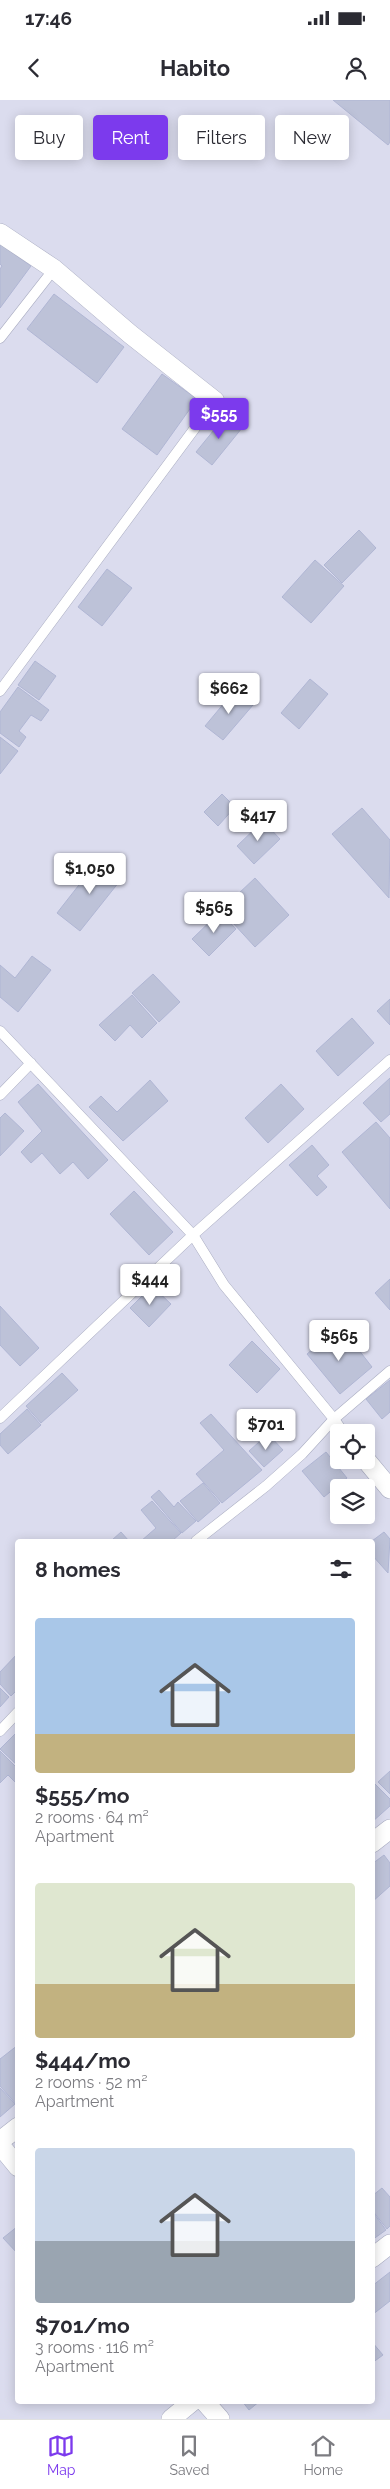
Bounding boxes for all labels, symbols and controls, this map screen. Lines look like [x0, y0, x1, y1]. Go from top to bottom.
text: 17:46 [25, 7, 72, 29]
icon: back [20, 54, 48, 82]
icon: person [342, 54, 370, 82]
text: Habito [160, 55, 230, 81]
chip: Buy [15, 115, 83, 160]
chip: Rent [93, 115, 168, 160]
chip: Filters [178, 115, 265, 160]
chip: New [275, 115, 349, 160]
pin: $555 [189, 398, 249, 440]
text: $555 [201, 404, 237, 423]
pin: $662 [199, 672, 259, 715]
text: $662 [210, 679, 248, 698]
pin: $417 [228, 800, 288, 842]
text: $417 [240, 806, 276, 825]
pin: $1,050 [49, 852, 131, 895]
text: $1,050 [65, 859, 115, 878]
pin: $565 [184, 892, 244, 934]
text: $565 [195, 898, 233, 917]
pin: $444 [120, 1264, 180, 1306]
text: $444 [131, 1270, 169, 1289]
pin: $565 [309, 1320, 369, 1362]
text: $565 [320, 1326, 358, 1345]
pin: $701 [236, 1408, 296, 1451]
text: $701 [248, 1415, 284, 1434]
map controls [330, 1424, 375, 1524]
button: locate [330, 1424, 375, 1469]
button: layers [330, 1479, 375, 1524]
icon: filters [327, 1555, 355, 1583]
text: 8 homes [35, 1557, 121, 1582]
icon: home [150, 1650, 240, 1740]
text: $555/mo [35, 1783, 129, 1808]
text: 2 rooms · 64 m² [35, 1808, 149, 1827]
text: Apartment [35, 1827, 114, 1846]
icon: home [150, 1915, 240, 2005]
text: $444/mo [35, 2048, 131, 2073]
text: 2 rooms · 52 m² [35, 2073, 147, 2092]
text: Apartment [35, 2092, 114, 2111]
icon: home [150, 2180, 240, 2270]
text: $701/mo [35, 2313, 130, 2338]
text: 3 rooms · 116 m² [35, 2338, 154, 2357]
text: Apartment [35, 2357, 114, 2376]
tab: Map [47, 2432, 75, 2478]
tab: Saved [169, 2432, 209, 2478]
tab: Home [303, 2432, 343, 2478]

